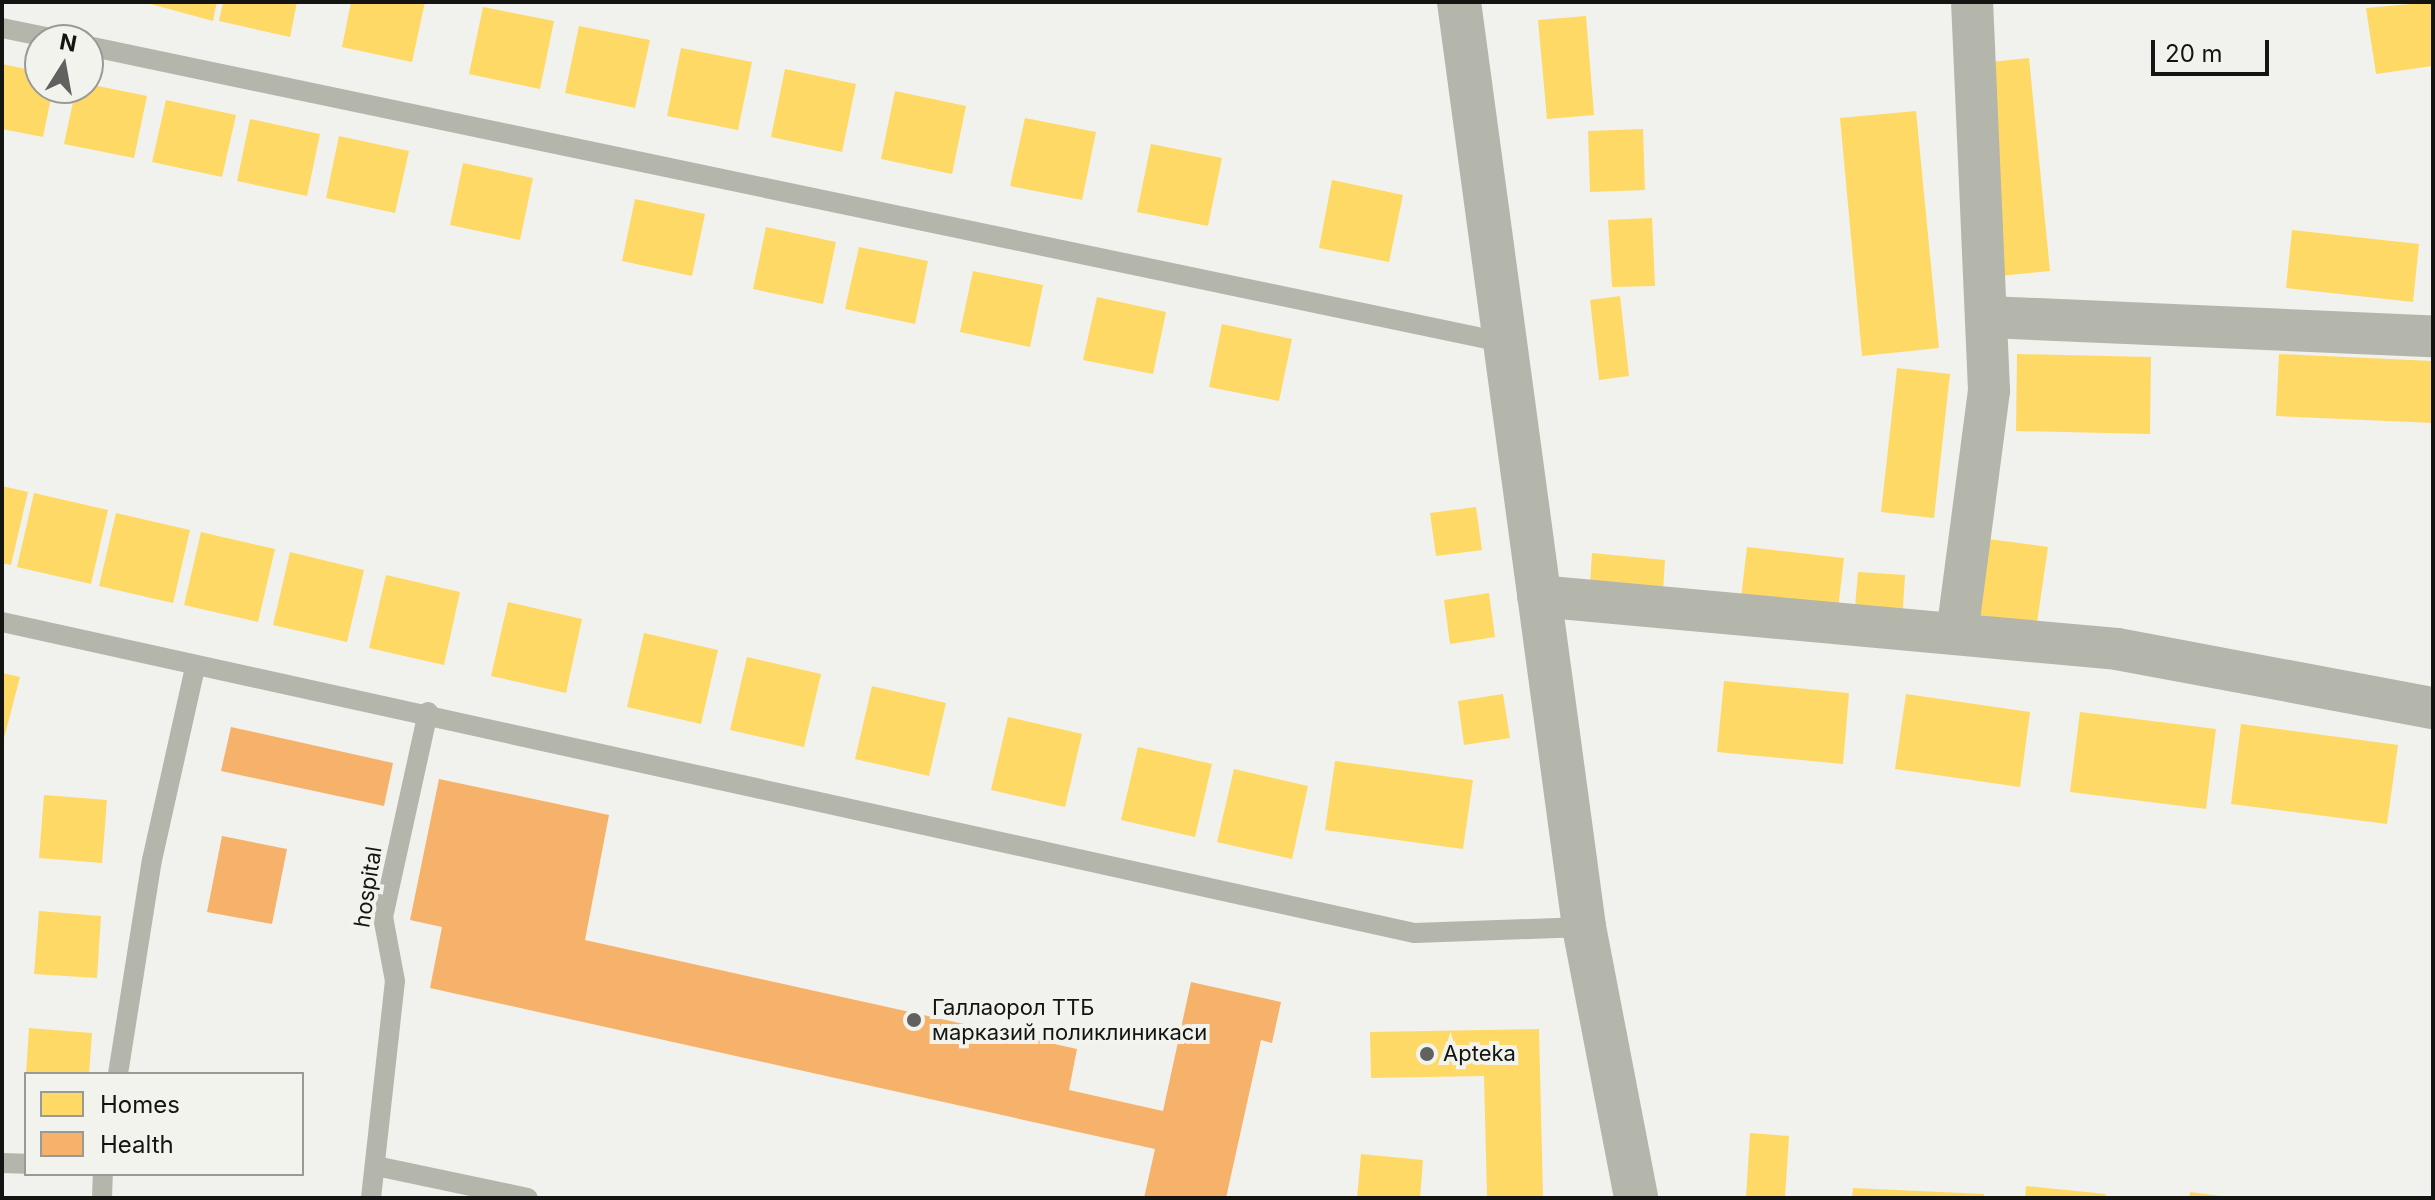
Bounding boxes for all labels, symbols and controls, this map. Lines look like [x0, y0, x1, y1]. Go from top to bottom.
north arrow [24, 24, 104, 104]
scale bar [2155, 24, 2273, 74]
text: N [57, 28, 79, 57]
text: 20 m [2165, 39, 2223, 68]
street label: hospital [349, 845, 387, 929]
place label: Галлаорол ТТБ марказий поликлиникаси [932, 994, 1207, 1046]
marker: Галлаорол ТТБ марказий поликлиникаси [903, 1009, 925, 1031]
place label: Apteka [1443, 1041, 1516, 1067]
marker: Apteka [1418, 1045, 1436, 1063]
legend [24, 1072, 304, 1176]
text: Homes [100, 1090, 180, 1119]
text: Health [100, 1130, 174, 1159]

